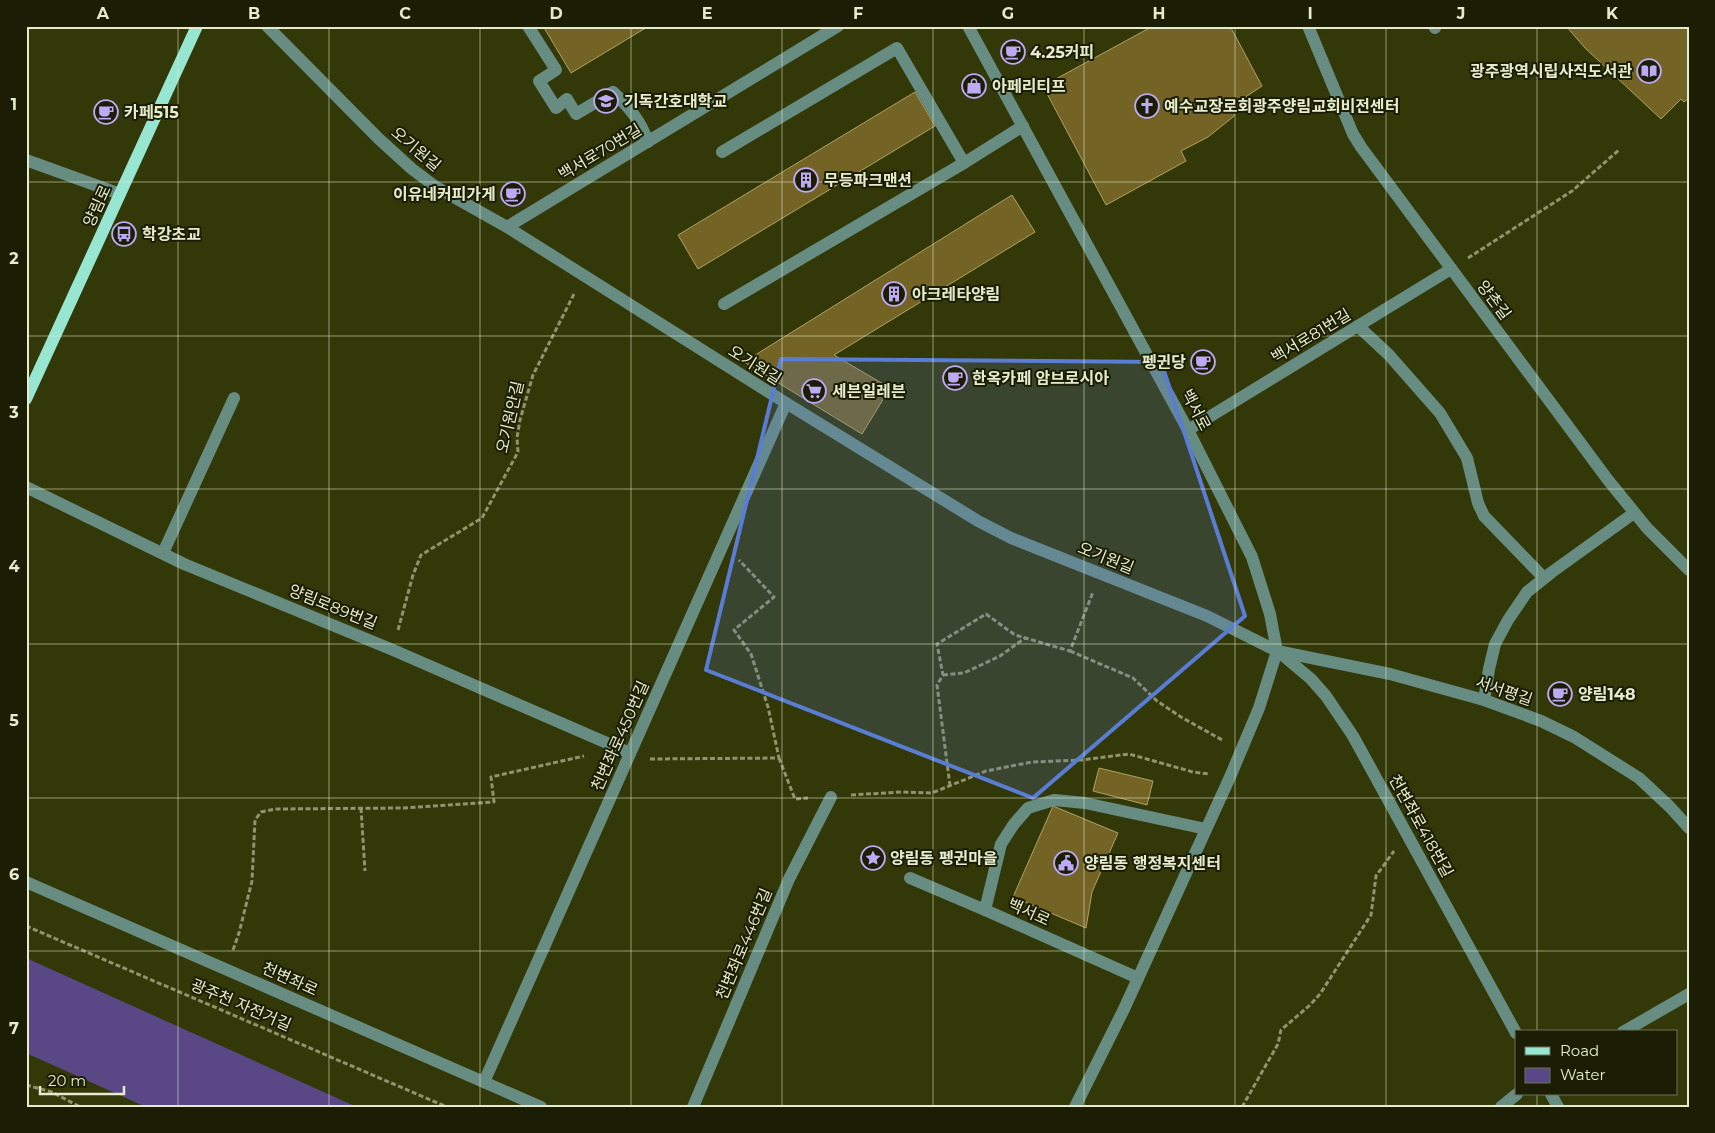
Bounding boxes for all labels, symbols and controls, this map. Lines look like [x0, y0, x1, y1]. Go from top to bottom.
text: A [96, 4, 110, 23]
text: B [248, 4, 260, 23]
text: C [399, 4, 411, 23]
text: D [549, 4, 563, 23]
text: E [702, 4, 712, 23]
text: F [853, 4, 863, 23]
text: G [1002, 4, 1014, 23]
text: H [1153, 4, 1165, 23]
text: I [1307, 4, 1313, 23]
text: J [1456, 4, 1465, 23]
text: K [1606, 4, 1619, 23]
cafe icon: 4.25커피 [1000, 39, 1026, 65]
place label: 4.25커피 [1030, 43, 1094, 62]
library icon: 광주광역시립사직도서관 [1636, 58, 1662, 84]
place label: 광주광역시립사직도서관 [1470, 62, 1632, 81]
shop icon: 아페리티프 [961, 73, 987, 99]
place label: 아페리티프 [992, 77, 1066, 96]
school or university icon: 기독간호대학교 [593, 88, 619, 114]
place label: 기독간호대학교 [624, 92, 727, 111]
church icon: 예수교장로회광주양림교회비전센터 [1134, 93, 1160, 119]
text: 1 [11, 95, 17, 114]
place label: 예수교장로회광주양림교회비전센터 [1164, 97, 1400, 116]
cafe icon: 카페515 [93, 99, 119, 125]
place label: 카페515 [124, 103, 179, 122]
street label: 백서로70번길 [555, 120, 645, 184]
street label: 오기원길 [387, 123, 445, 175]
building icon: 무등파크맨션 [793, 167, 819, 193]
place label: 무등파크맨션 [824, 171, 912, 190]
cafe icon: 이유네커피가게 [500, 181, 526, 207]
street label: 양림로 [79, 182, 115, 230]
place label: 이유네커피가게 [393, 185, 496, 204]
bus stop icon: 학강초교 [111, 221, 137, 247]
place label: 학강초교 [142, 225, 201, 244]
text: 2 [9, 249, 19, 268]
street label: 양촌길 [1473, 277, 1515, 323]
building icon: 아크레타양림 [881, 281, 907, 307]
place label: 아크레타양림 [912, 285, 1000, 304]
street label: 백서로81번길 [1268, 305, 1354, 367]
street label: 오기원길 [725, 341, 785, 389]
cafe icon: 펭귄당 [1190, 349, 1216, 375]
place label: 펭귄당 [1142, 353, 1186, 372]
cafe icon: 한옥카페 암브로시아 [942, 365, 968, 391]
place label: 한옥카페 암브로시아 [972, 369, 1109, 388]
supermarket icon: 세븐일레븐 [801, 378, 827, 404]
street label: 오기원안길 [492, 379, 528, 455]
place label: 세븐일레븐 [832, 382, 906, 401]
street label: 백서로 [1177, 386, 1215, 434]
text: 3 [8, 403, 19, 422]
street label: 오기원길 [1075, 538, 1137, 578]
text: 4 [8, 557, 20, 576]
street label: 양림로89번길 [286, 581, 380, 633]
street label: 서서평길 [1473, 672, 1535, 710]
street label: 천변좌로450번길 [587, 678, 653, 794]
cafe icon: 양림148 [1547, 681, 1573, 707]
place label: 양림148 [1578, 685, 1635, 704]
text: 5 [9, 711, 19, 730]
street label: 천변좌로418번길 [1385, 771, 1457, 881]
place icon: 양림동 펭귄마을 [860, 845, 886, 871]
place label: 양림동 펭귄마을 [890, 849, 998, 868]
public building icon: 양림동 행정복지센터 [1053, 850, 1079, 876]
place label: 양림동 행정복지센터 [1084, 854, 1221, 873]
text: 6 [9, 865, 19, 884]
street label: 천변좌로446번길 [712, 885, 776, 1003]
street label: 백서로 [1005, 894, 1053, 930]
street label: 천변좌로 [259, 958, 321, 1000]
street label: 광주천 자전거길 [188, 975, 294, 1035]
text: 7 [9, 1019, 19, 1038]
legend [1515, 1030, 1678, 1096]
text: Road [1560, 1041, 1599, 1060]
scale bar [40, 1063, 124, 1095]
text: Water [1560, 1065, 1606, 1084]
text: 20 m [48, 1071, 86, 1090]

